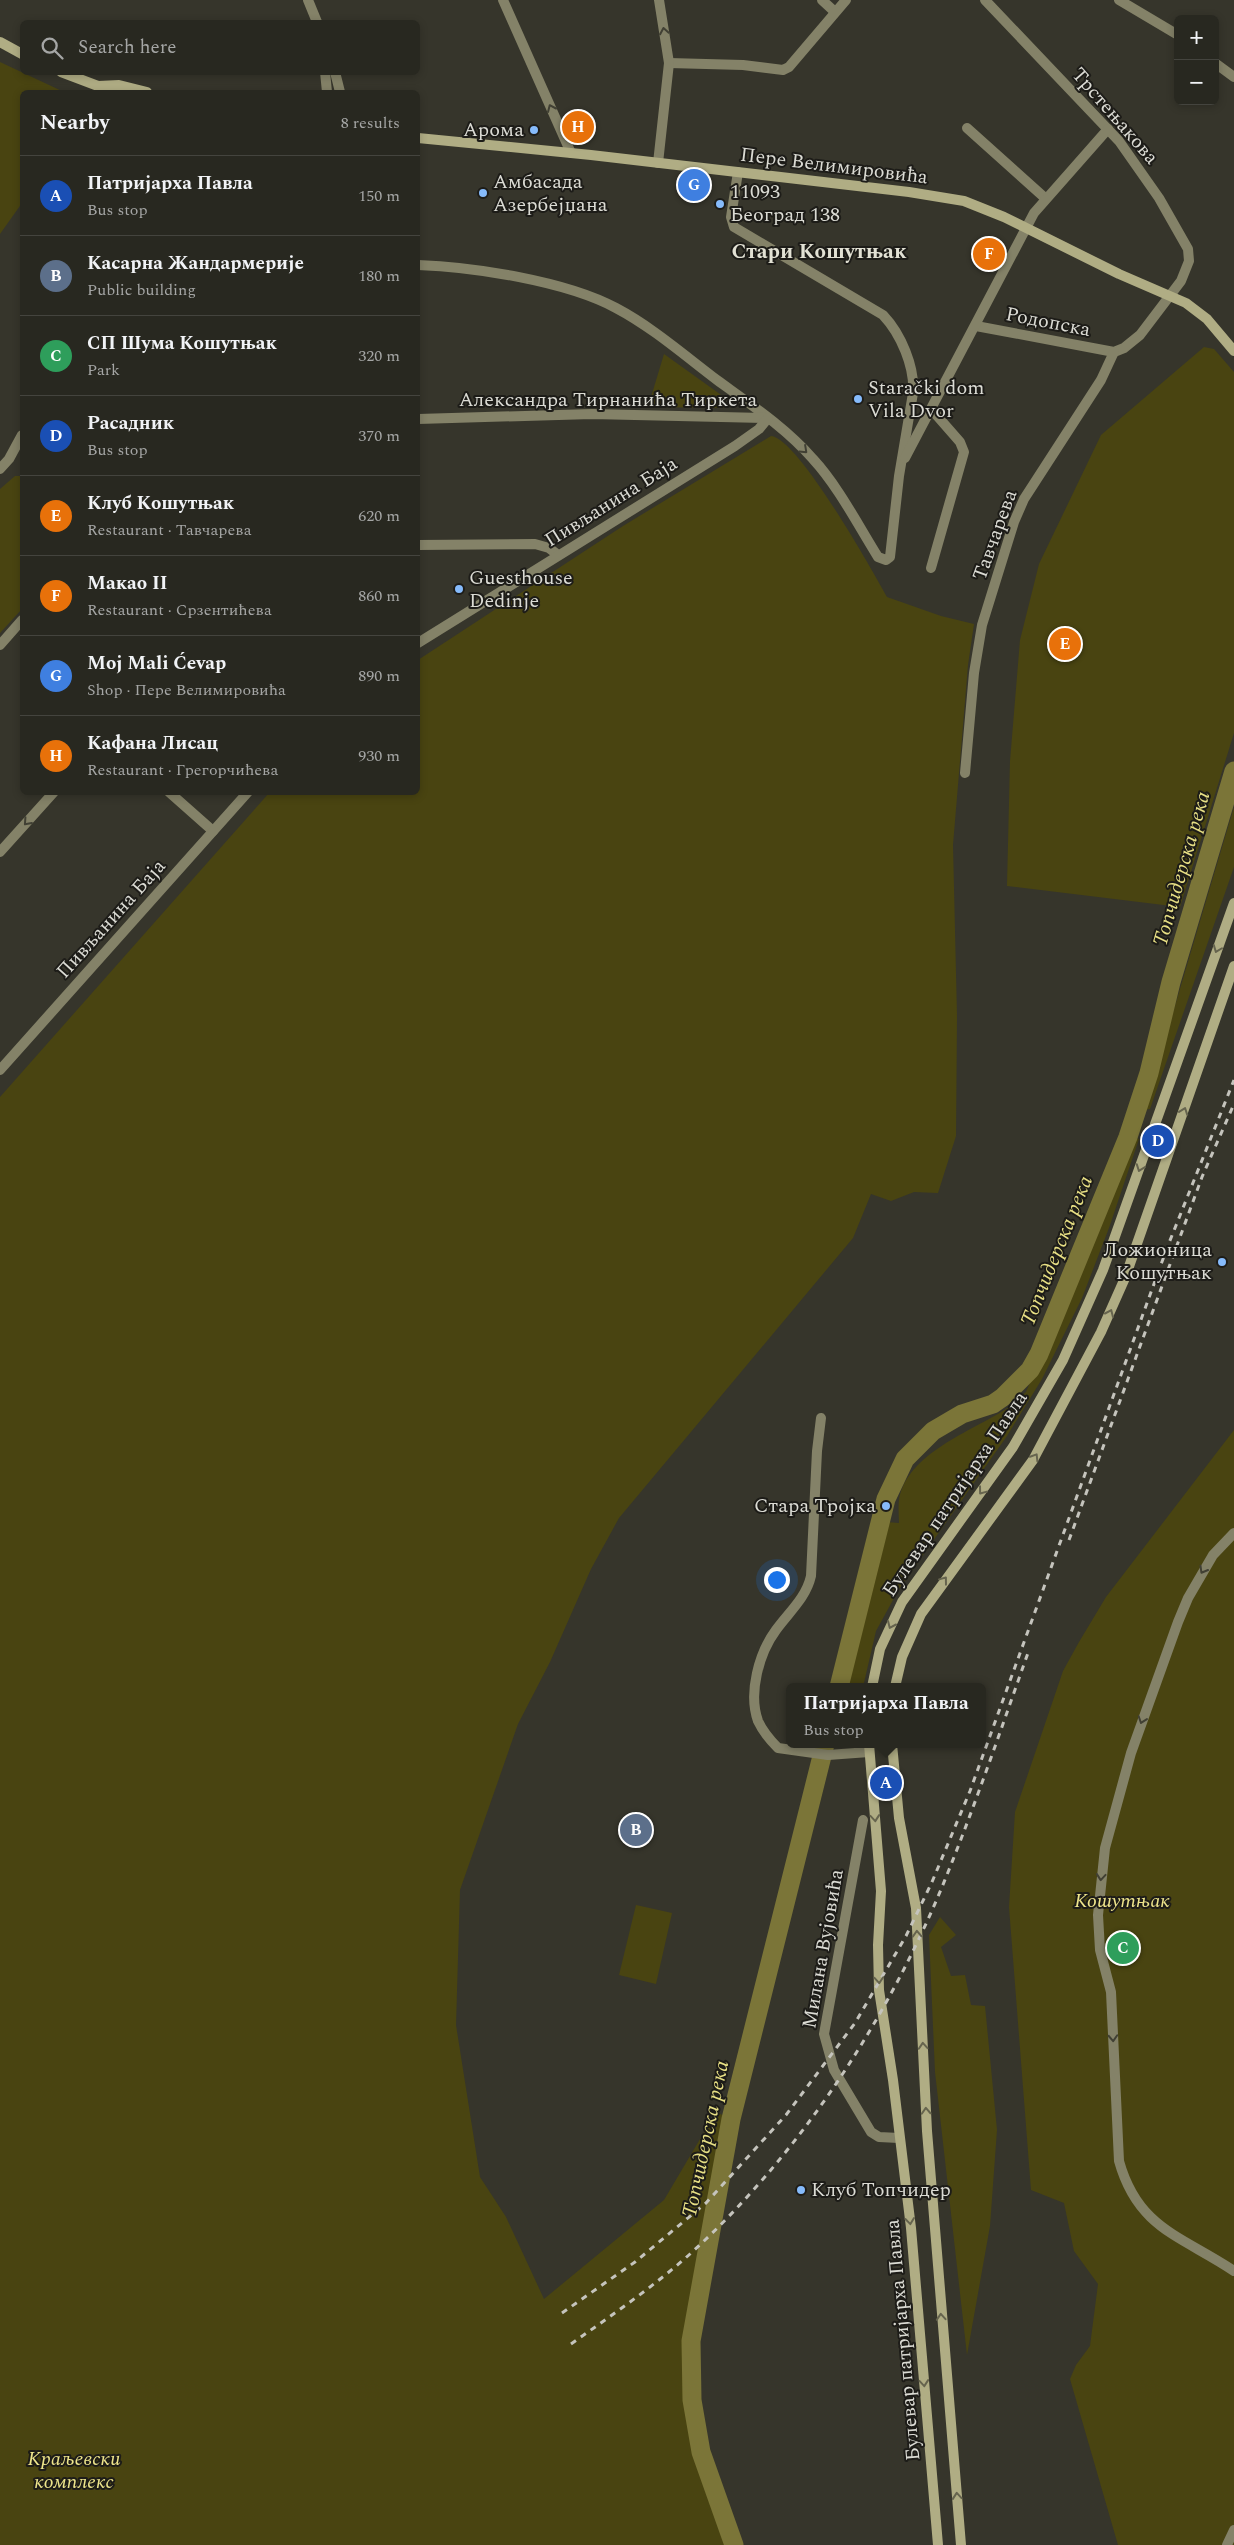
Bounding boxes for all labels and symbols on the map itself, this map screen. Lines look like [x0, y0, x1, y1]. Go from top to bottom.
one-way arrow [660, 27, 670, 36]
street label: Трстењакова [1064, 61, 1166, 171]
one-way arrow [546, 104, 557, 113]
pin: H [562, 108, 594, 146]
place label: Арома [463, 115, 524, 145]
marker: Арома [528, 124, 540, 136]
street label: Пере Велимировића [738, 140, 930, 192]
pin: G [678, 166, 710, 204]
place label: Амбасада Азербејџана [493, 167, 608, 220]
place label: 11093 Београд 138 [730, 177, 840, 230]
marker: Амбасада Азербејџана [477, 187, 489, 199]
marker: 11093 Београд 138 [714, 198, 726, 210]
pin: F [973, 235, 1005, 273]
district label: Стари Кошутњак [731, 236, 907, 268]
street label: Родопска [1003, 299, 1093, 345]
place label: Starački dom Vila Dvor [868, 373, 984, 426]
street label: Александра Тирнанића Тиркета [459, 385, 757, 415]
marker: Starački dom Vila Dvor [852, 393, 864, 405]
one-way arrow [799, 444, 808, 453]
street label: Пивљанина Баја [539, 449, 684, 555]
street label: Тавчарева [965, 485, 1025, 585]
place label: Guesthouse Dedinje [469, 563, 573, 616]
marker: Guesthouse Dedinje [453, 583, 465, 595]
pin: E [1049, 625, 1081, 663]
water label: Топчидерска река [1145, 787, 1219, 950]
one-way arrow [24, 817, 33, 826]
street label: Пивљанина Баја [49, 852, 173, 985]
one-way arrow [1213, 944, 1224, 953]
one-way arrow [1178, 1108, 1188, 1116]
pin: D [1142, 1122, 1174, 1160]
one-way arrow [1136, 1163, 1146, 1172]
water label: Топчидерска река [1012, 1171, 1102, 1331]
place label: Ложионица Кошутњак [1103, 1235, 1212, 1288]
marker: Ложионица Кошутњак [1216, 1256, 1228, 1268]
one-way arrow [1103, 1309, 1114, 1318]
street label: Булевар патријарха Павла [875, 1385, 1035, 1603]
one-way arrow [1028, 1453, 1038, 1462]
one-way arrow [979, 1485, 988, 1495]
place label: Стара Тројка [754, 1491, 876, 1521]
marker: Стара Тројка [880, 1500, 892, 1512]
one-way arrow [1200, 1565, 1210, 1574]
your location [764, 1567, 790, 1593]
one-way arrow [939, 1577, 947, 1586]
one-way arrow [886, 1620, 897, 1629]
one-way arrow [1138, 1716, 1148, 1724]
pin: A [870, 1764, 902, 1802]
pin: B [620, 1811, 652, 1849]
one-way arrow [869, 1814, 880, 1822]
street label: Милана Вујовића [794, 1867, 852, 2031]
one-way arrow [1096, 1873, 1107, 1881]
park label: Кошутњак [1074, 1886, 1170, 1916]
one-way arrow [911, 1929, 922, 1937]
pin: C [1107, 1929, 1139, 1967]
one-way arrow [873, 1976, 884, 1984]
one-way arrow [1107, 2034, 1118, 2042]
one-way arrow [917, 2042, 928, 2050]
water label: Топчидерска река [674, 2057, 738, 2220]
one-way arrow [920, 2107, 931, 2115]
place label: Клуб Топчидер [811, 2175, 951, 2205]
marker: Клуб Топчидер [795, 2184, 807, 2196]
street label: Булевар патријарха Павла [877, 2218, 929, 2462]
one-way arrow [904, 2218, 915, 2226]
one-way arrow [936, 2313, 947, 2321]
one-way arrow [918, 2380, 929, 2388]
park label: Краљевски комплекс [27, 2444, 121, 2497]
one-way arrow [951, 2492, 962, 2500]

